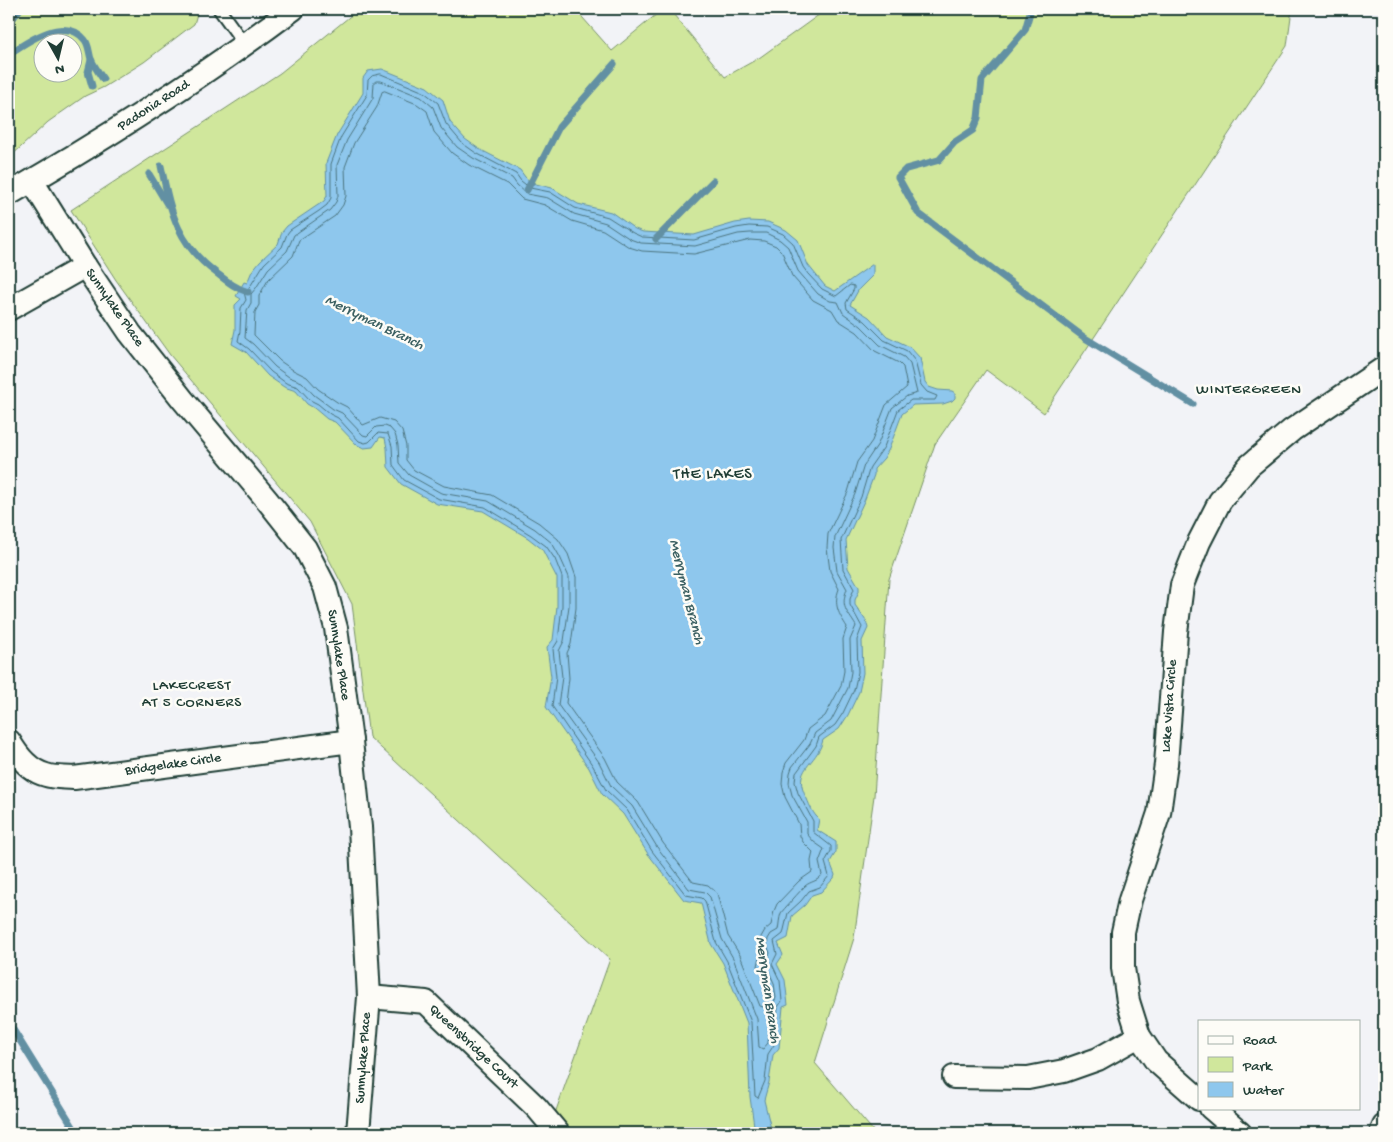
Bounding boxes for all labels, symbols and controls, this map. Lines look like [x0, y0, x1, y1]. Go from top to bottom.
north arrow [32, 32, 82, 82]
text: N [54, 59, 65, 77]
street label: Padonia Road [114, 75, 195, 136]
street label: Sunnylake Place [81, 266, 148, 351]
water label: Merryman Branch [322, 291, 427, 355]
district label: WINTERGREEN [1196, 381, 1302, 399]
district label: THE LAKES [672, 466, 753, 485]
water label: Merryman Branch [664, 538, 708, 647]
street label: Sunnylake Place [322, 608, 354, 702]
street label: Lake Vista Circle [1158, 658, 1182, 753]
district label: LAKECREST AT 5 CORNERS [142, 677, 242, 712]
street label: Bridgelake Circle [123, 750, 223, 780]
water label: Merryman Branch [751, 936, 784, 1045]
street label: Queensbridge Court [425, 1001, 522, 1094]
street label: Sunnylake Place [352, 1011, 376, 1104]
legend [1198, 1020, 1360, 1110]
text: Road [1243, 1032, 1277, 1050]
text: Park [1242, 1058, 1273, 1076]
text: Water [1243, 1082, 1285, 1100]

